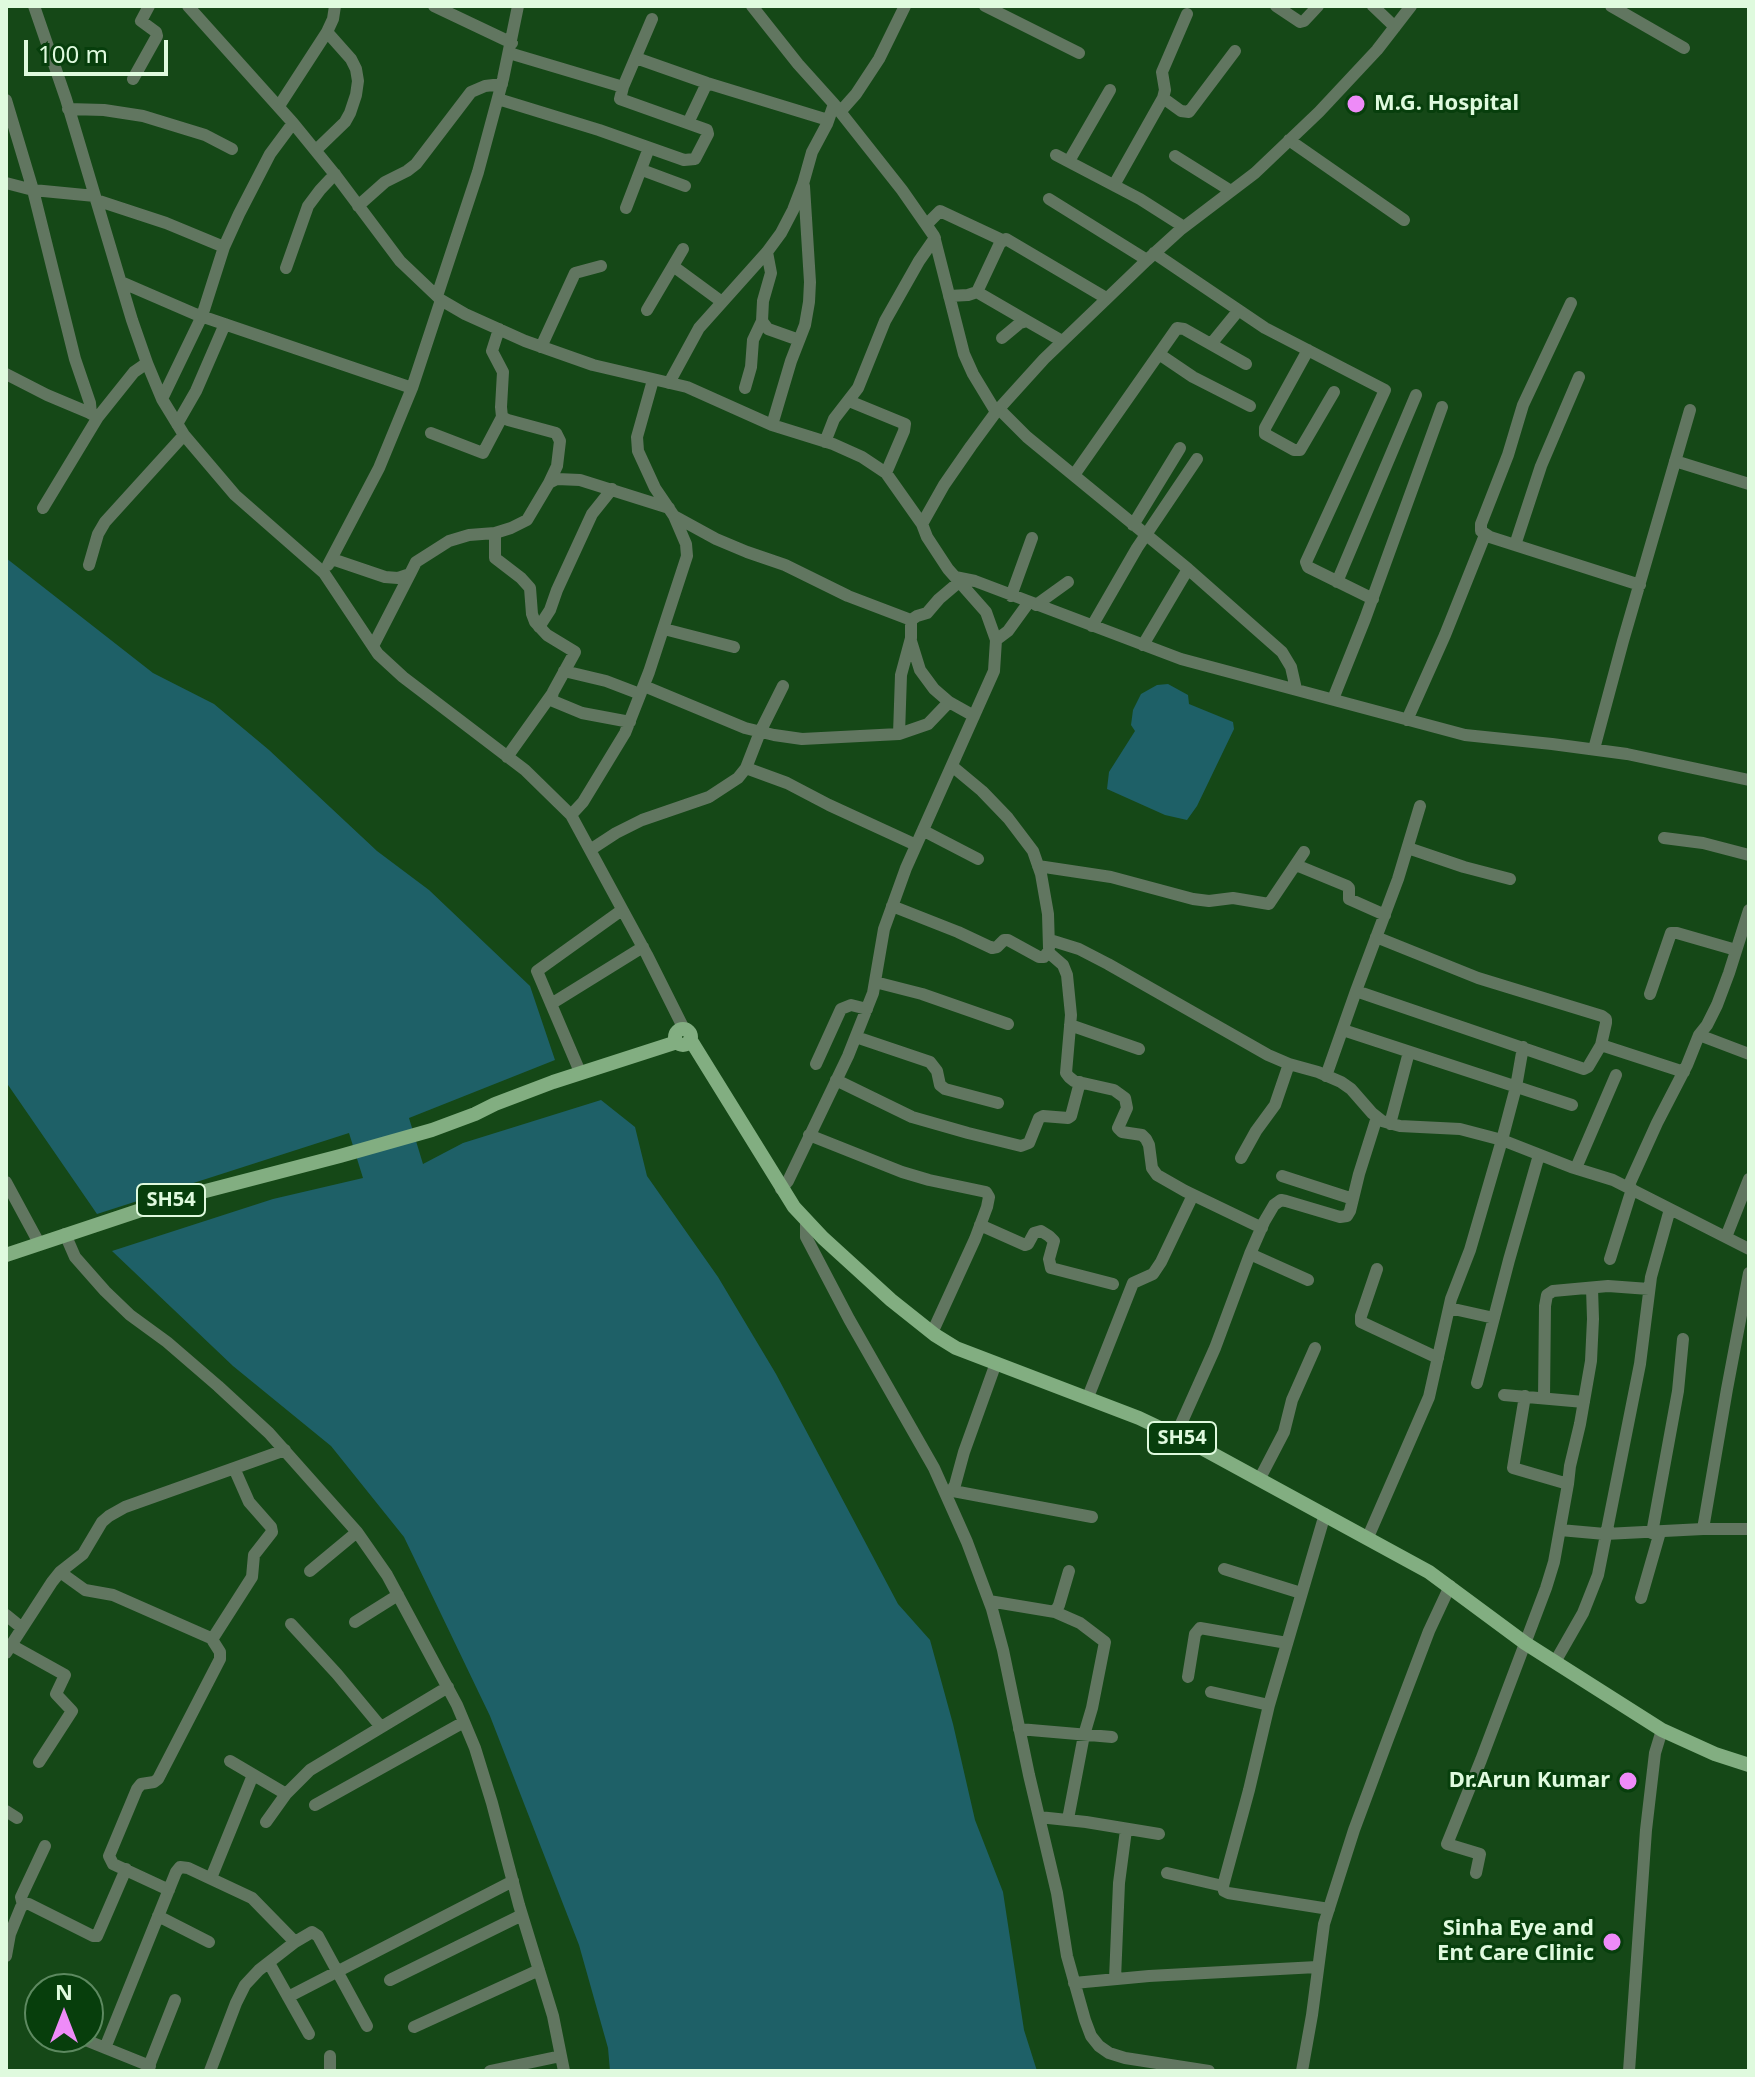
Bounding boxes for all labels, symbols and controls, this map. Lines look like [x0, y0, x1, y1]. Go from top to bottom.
scale bar [28, 24, 172, 74]
text: 100 m [38, 37, 108, 70]
place label: M.G. Hospital [1374, 91, 1519, 117]
marker: M.G. Hospital [1345, 93, 1367, 115]
road number: SH54 [137, 1184, 205, 1216]
road number: SH54 [1148, 1422, 1216, 1454]
place label: Dr.Arun Kumar [1449, 1768, 1610, 1794]
marker: Dr.Arun Kumar [1617, 1770, 1639, 1792]
place label: Sinha Eye and Ent Care Clinic [1437, 1916, 1594, 1968]
marker: Sinha Eye and Ent Care Clinic [1601, 1931, 1623, 1953]
north arrow [24, 1973, 104, 2053]
text: N [55, 1976, 73, 2006]

